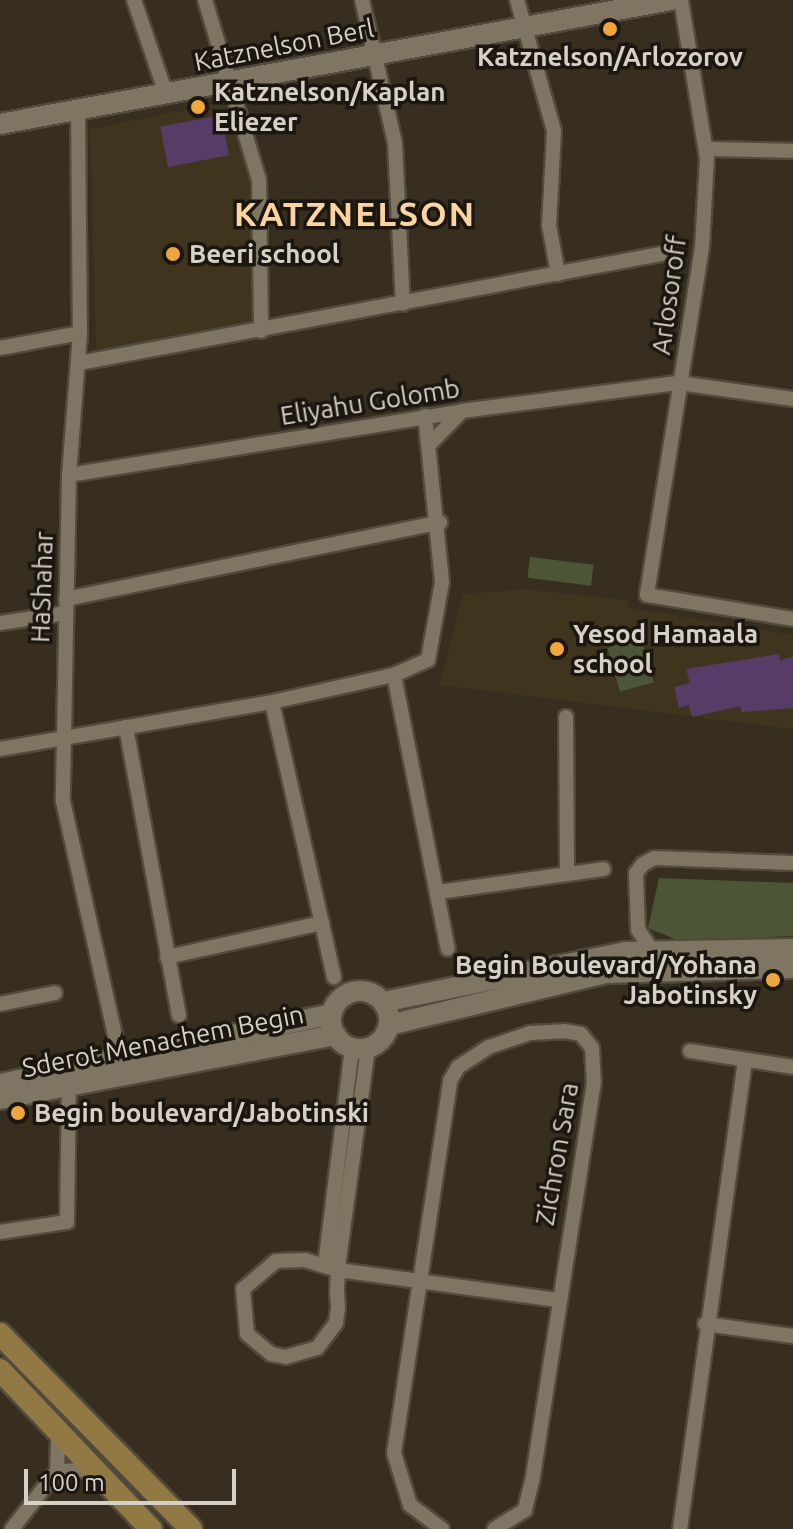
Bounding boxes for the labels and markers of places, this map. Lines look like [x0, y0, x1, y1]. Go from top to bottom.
marker: Katznelson/Arlozorov [601, 20, 619, 38]
place label: Katznelson/Arlozorov [477, 41, 743, 73]
place label: Katznelson/Kaplan Eliezer [214, 76, 446, 138]
marker: Katznelson/Kaplan Eliezer [189, 98, 207, 116]
place label: Beeri school [189, 238, 340, 270]
marker: Beeri school [164, 245, 182, 263]
place label: Yesod Hamaala school [573, 618, 758, 680]
marker: Yesod Hamaala school [548, 640, 566, 658]
place label: Begin Boulevard/Yohana Jabotinsky [455, 949, 757, 1010]
marker: Begin Boulevard/Yohana Jabotinsky [764, 971, 782, 989]
place label: Begin boulevard/Jabotinski [34, 1097, 369, 1129]
marker: Begin boulevard/Jabotinski [9, 1104, 27, 1122]

